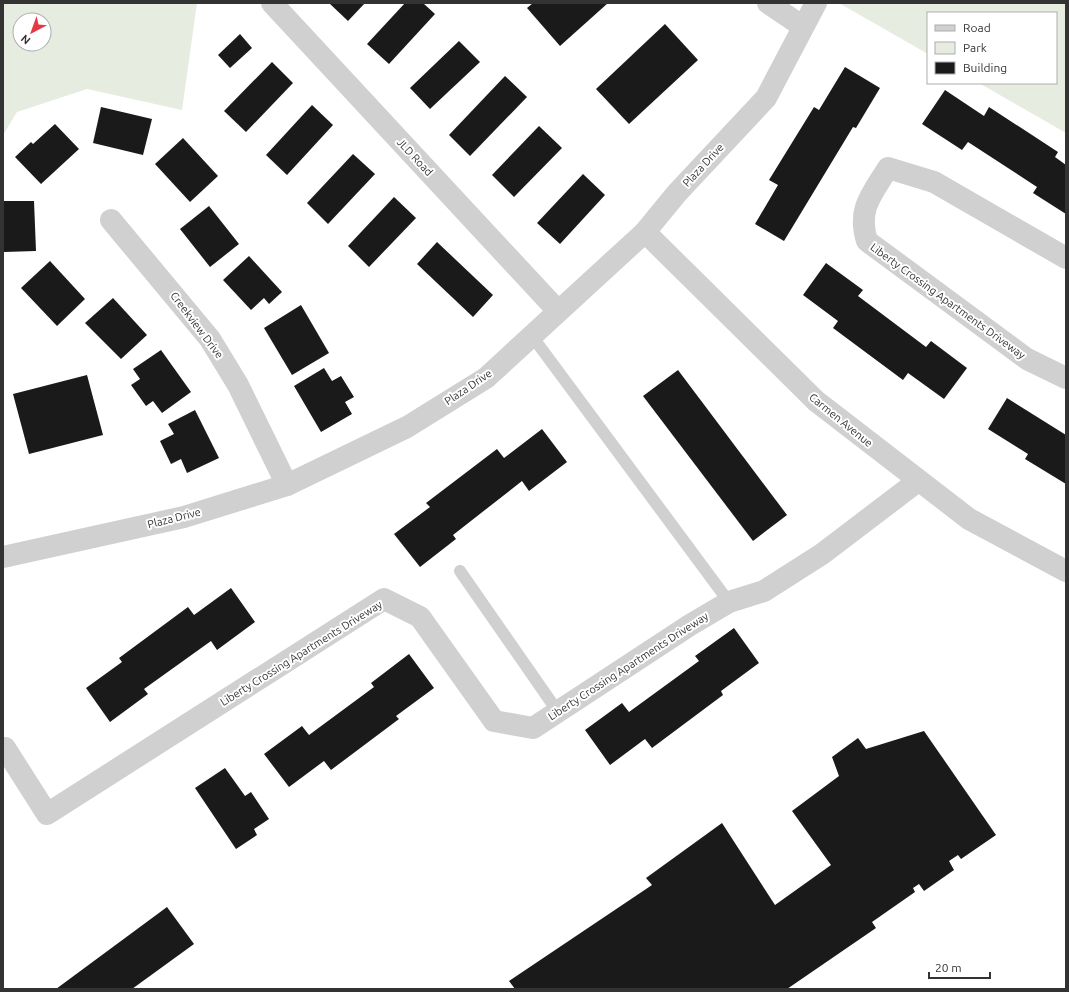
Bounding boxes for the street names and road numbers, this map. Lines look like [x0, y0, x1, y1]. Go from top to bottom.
street label: JLD Road [395, 136, 435, 178]
street label: Plaza Drive [680, 141, 726, 189]
street label: Liberty Crossing Apartments Driveway [868, 241, 1028, 362]
street label: Creekview Drive [168, 290, 226, 360]
street label: Plaza Drive [442, 367, 494, 407]
street label: Carmen Avenue [807, 391, 875, 449]
street label: Plaza Drive [146, 506, 202, 530]
street label: Liberty Crossing Apartments Driveway [218, 598, 385, 708]
street label: Liberty Crossing Apartments Driveway [546, 609, 711, 722]

